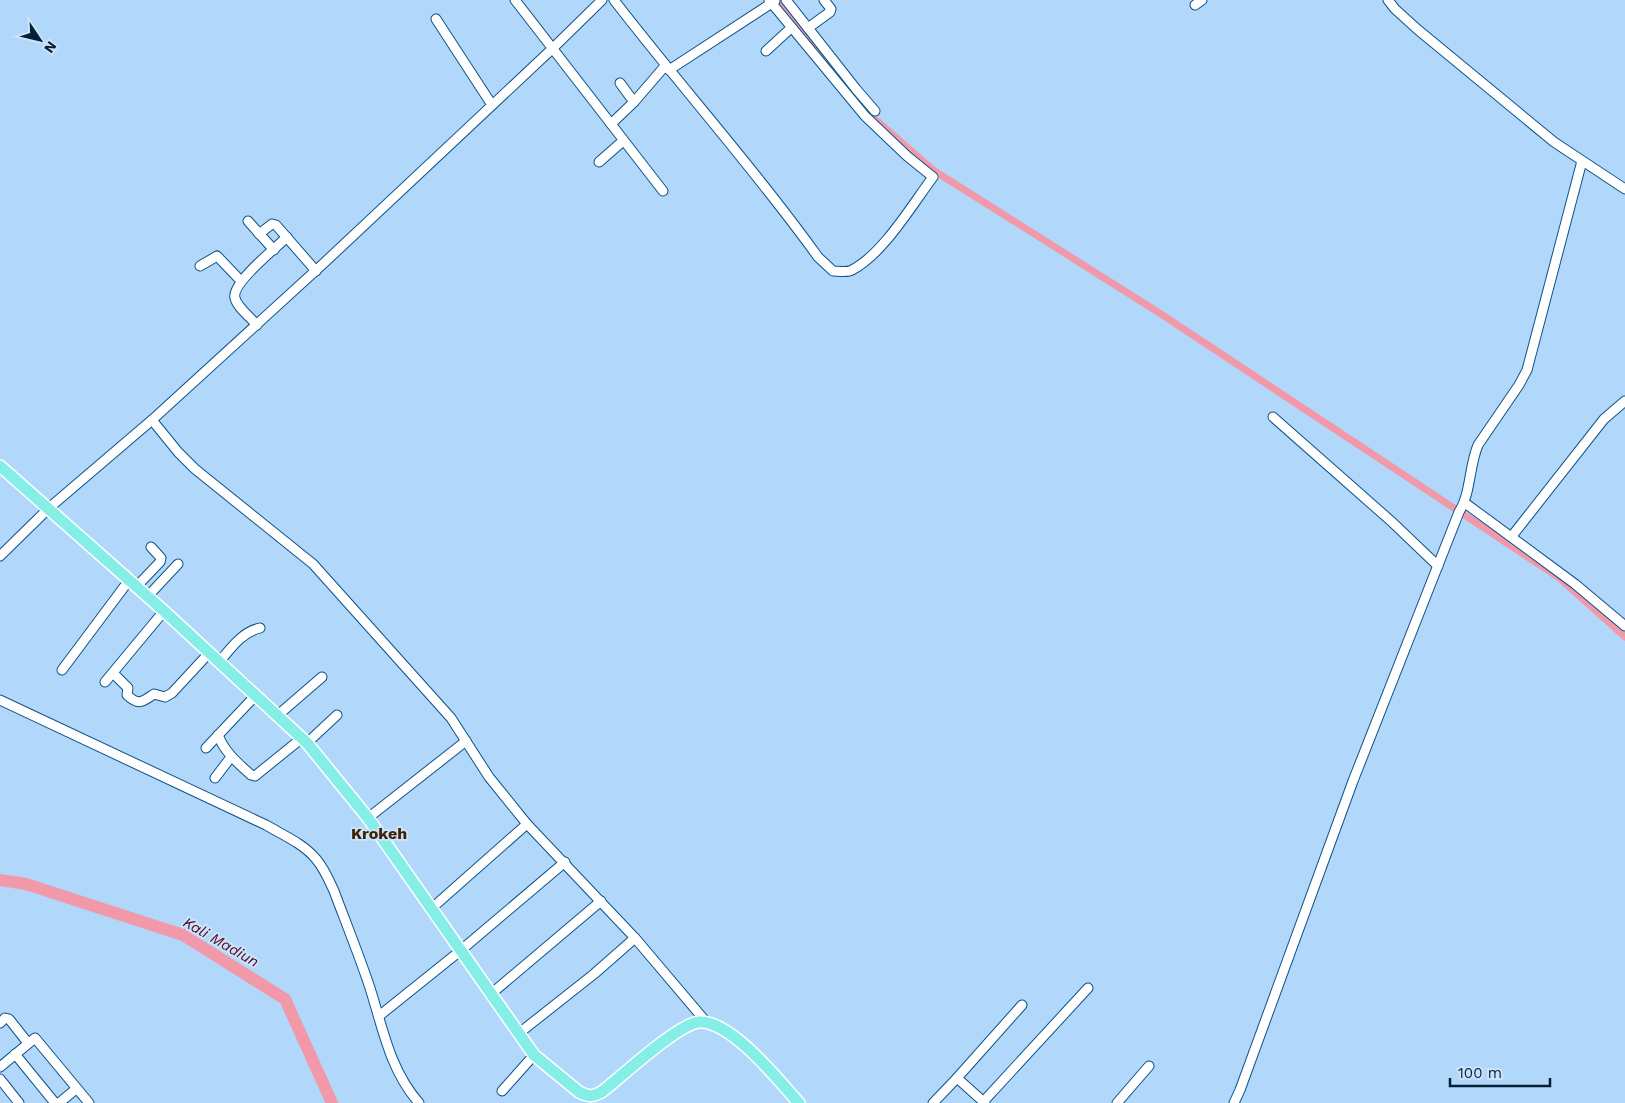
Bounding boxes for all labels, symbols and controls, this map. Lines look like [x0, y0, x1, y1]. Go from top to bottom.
north arrow [15, 15, 65, 65]
text: N [41, 39, 60, 56]
district label: Krokeh [351, 824, 407, 843]
water label: Kali Madiun [180, 913, 262, 971]
scale bar [1450, 1056, 1550, 1088]
text: 100 m [1458, 1064, 1502, 1082]

